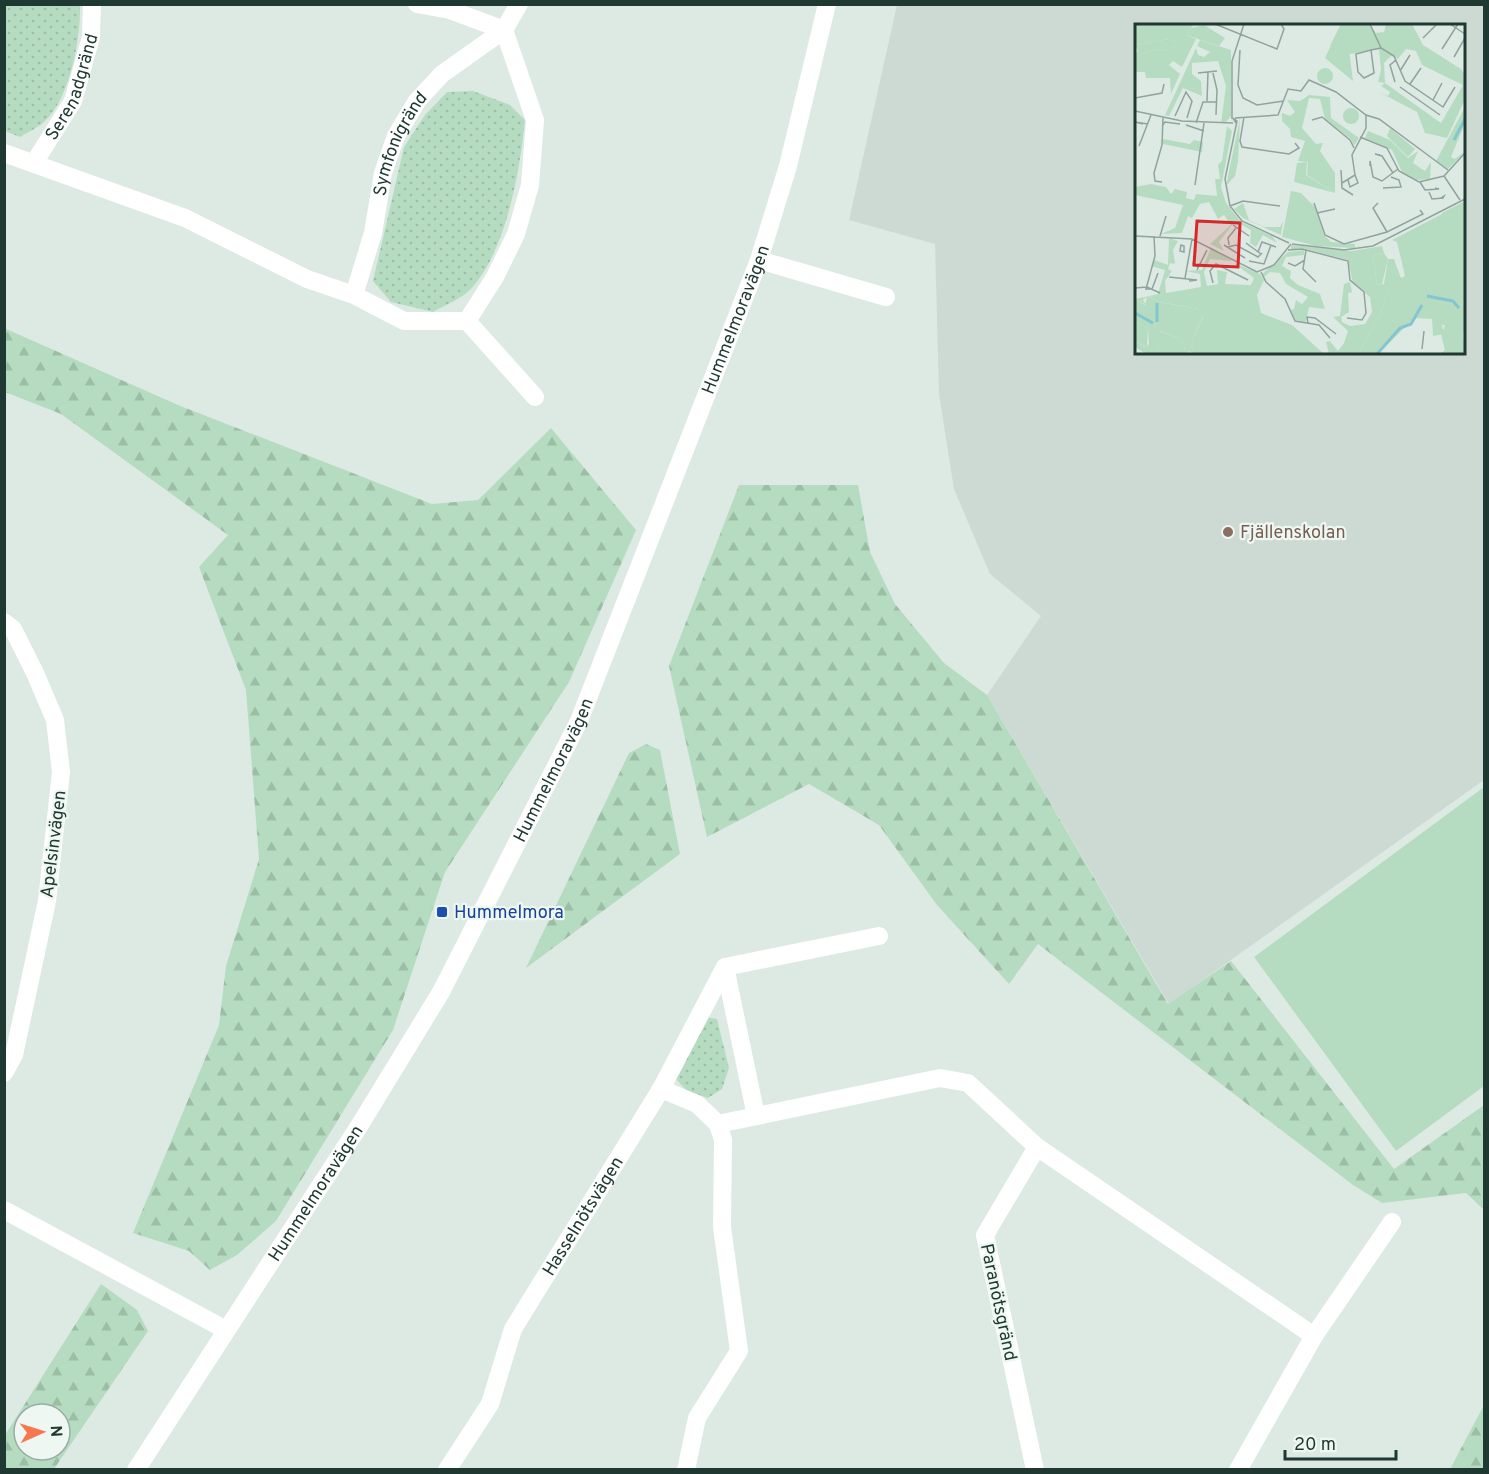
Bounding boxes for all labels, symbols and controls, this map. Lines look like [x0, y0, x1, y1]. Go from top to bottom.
inset map [1135, 24, 1465, 354]
street label: Serenadgränd [41, 31, 104, 145]
street label: Symfonigränd [369, 87, 433, 198]
street label: Hummelmoravägen [698, 243, 776, 398]
place label: Fjällenskolan [1240, 522, 1346, 545]
marker: Fjällenskolan [1221, 525, 1235, 539]
street label: Hummelmoravägen [509, 695, 600, 847]
street label: Apelsinvägen [36, 789, 73, 899]
place label: Hummelmora [454, 902, 564, 925]
marker: Hummelmora [435, 905, 449, 919]
street label: Hummelmoravägen [264, 1121, 370, 1267]
street label: Hasselnötsvägen [538, 1153, 630, 1281]
street label: Paranötsgränd [974, 1242, 1021, 1363]
north arrow [12, 1402, 72, 1462]
scale bar [1285, 1423, 1396, 1461]
text: N [45, 1425, 65, 1438]
text: 20 m [1294, 1434, 1336, 1457]

